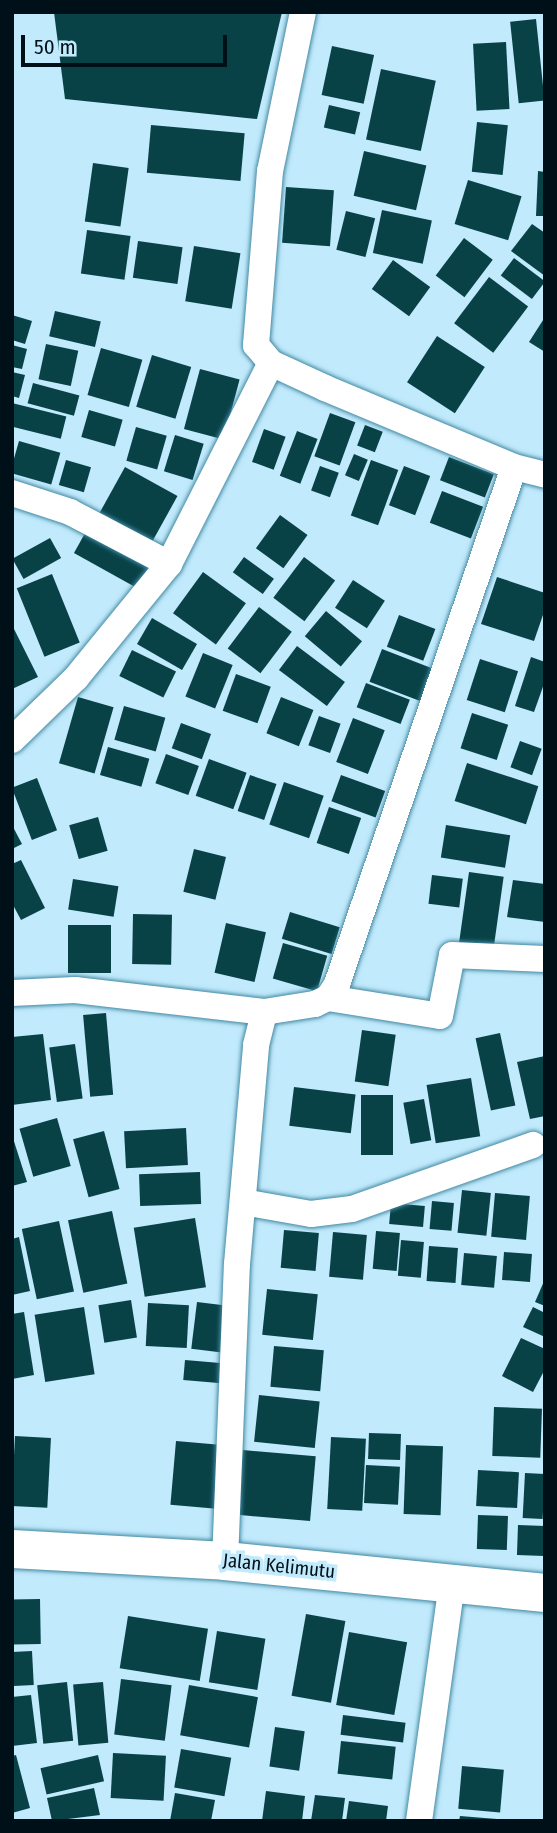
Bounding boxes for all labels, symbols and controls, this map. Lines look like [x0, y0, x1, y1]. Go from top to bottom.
scale bar [24, 21, 231, 65]
text: 50 m [34, 34, 76, 60]
street label: Jalan Kelimutu [222, 1549, 336, 1583]

